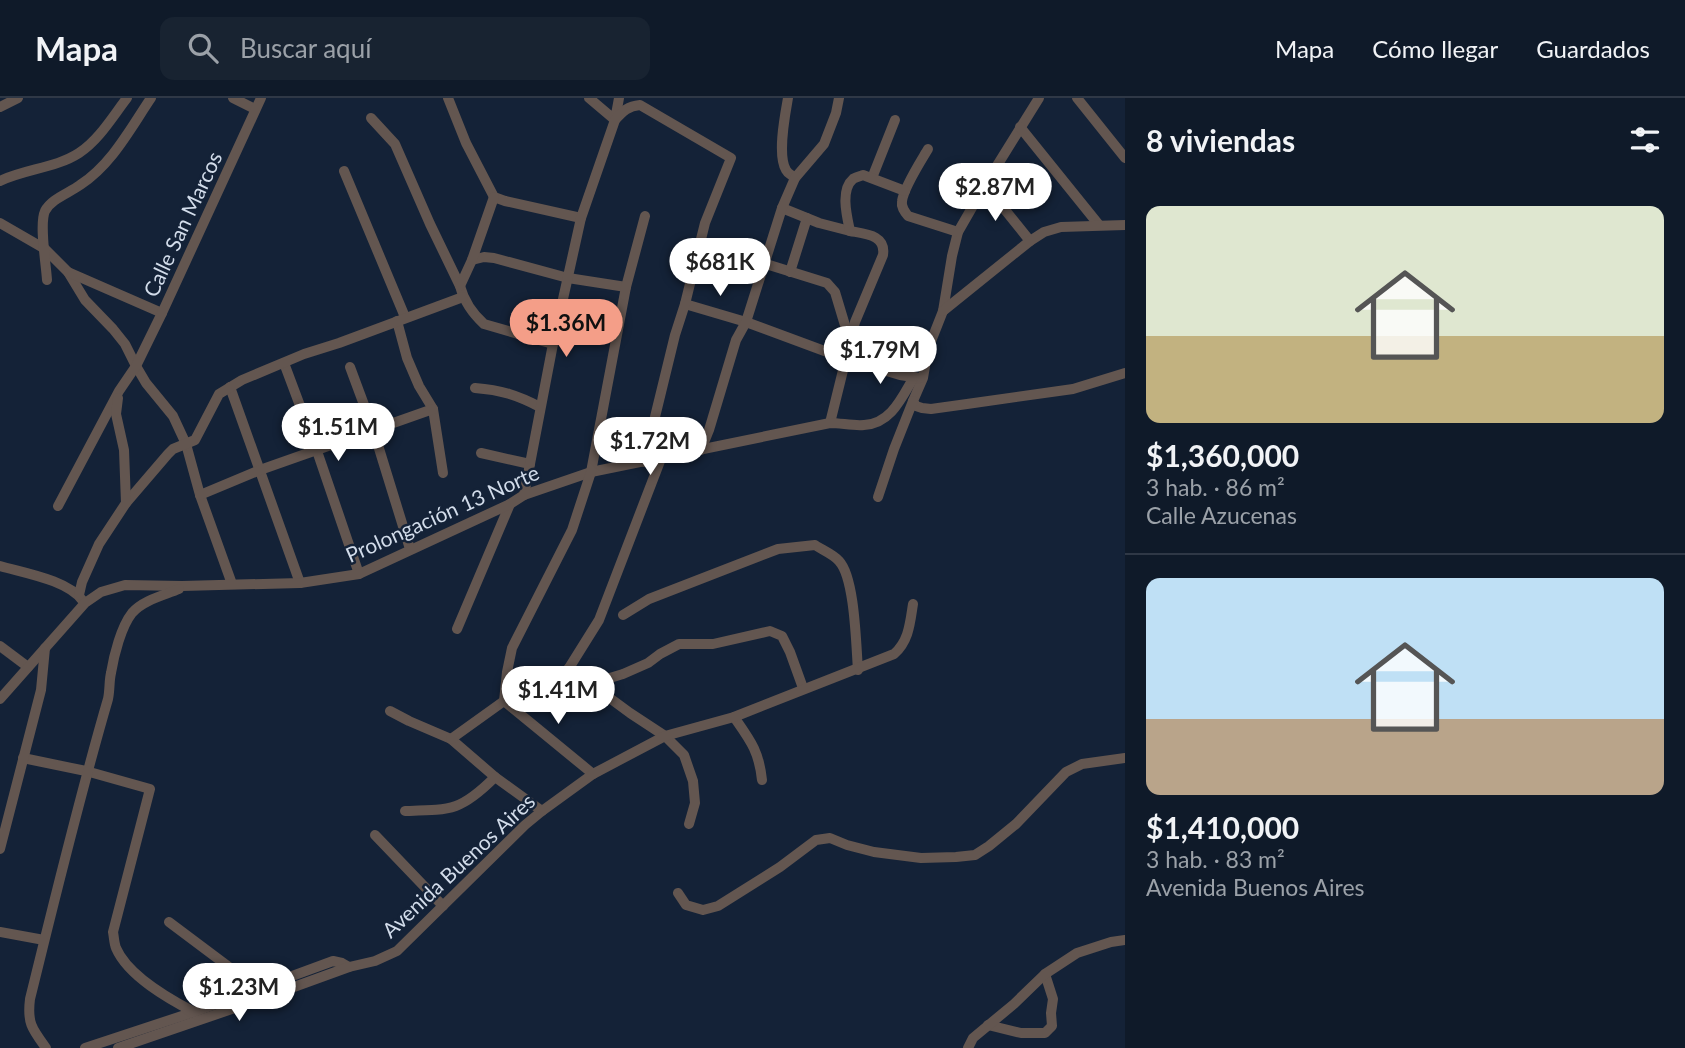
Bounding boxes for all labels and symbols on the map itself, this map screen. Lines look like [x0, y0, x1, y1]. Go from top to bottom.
street label: Calle San Marcos [137, 147, 227, 301]
pin: $2.87M [938, 164, 1052, 223]
pin: $681K [671, 238, 769, 298]
pin: $1.36M [509, 300, 623, 359]
pin: $1.79M [823, 327, 937, 386]
pin: $1.51M [281, 404, 395, 463]
pin: $1.72M [593, 418, 707, 477]
street label: Prolongación 13 Norte [341, 459, 543, 567]
pin: $1.41M [501, 666, 615, 726]
street label: Avenida Buenos Aires [377, 788, 539, 942]
pin: $1.23M [182, 964, 296, 1023]

